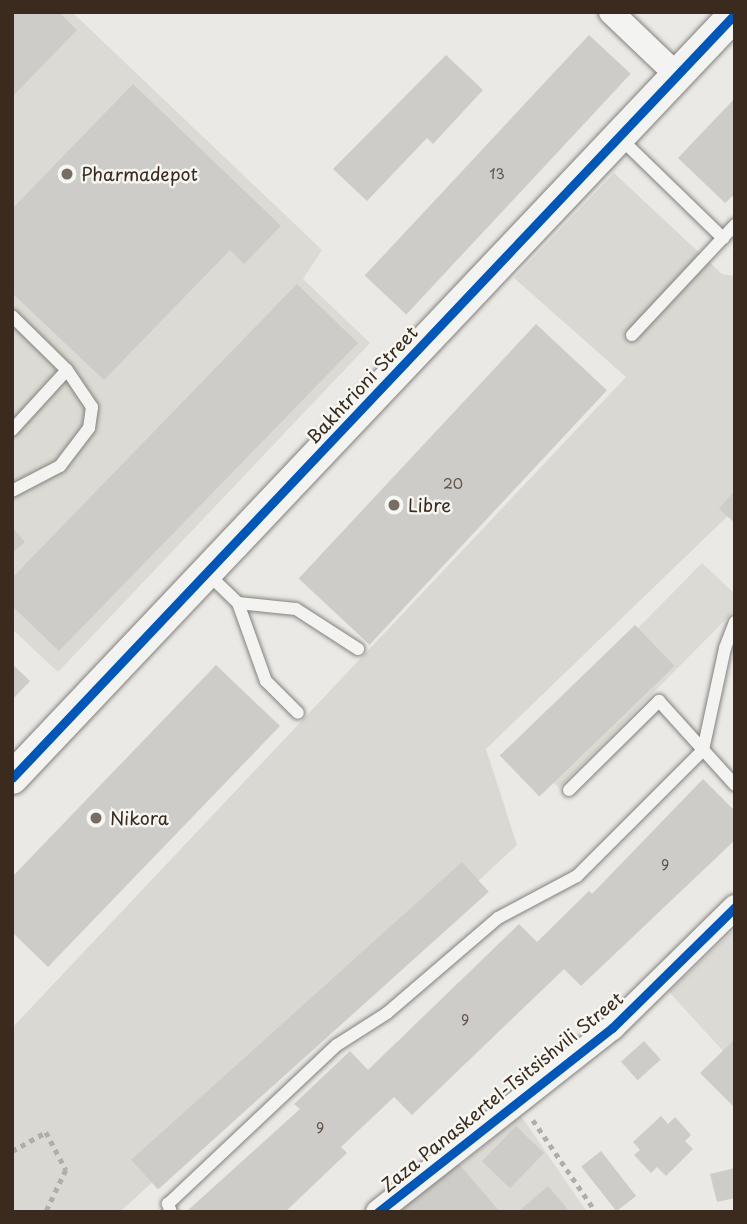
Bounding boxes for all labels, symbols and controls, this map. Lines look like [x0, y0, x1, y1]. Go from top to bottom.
place label: Pharmadepot [81, 163, 198, 185]
marker: Pharmadepot [59, 166, 75, 182]
house number: 13 [489, 166, 505, 182]
street label: Bakhtrioni Street [302, 322, 422, 448]
house number: 20 [443, 476, 463, 492]
place label: Libre [408, 494, 451, 516]
marker: Libre [386, 497, 402, 513]
place label: Nikora [110, 807, 169, 829]
marker: Nikora [88, 810, 104, 826]
house number: 9 [661, 857, 669, 873]
street label: Zaza Panaskertel-Tsitsishvili Street [377, 988, 627, 1196]
house number: 9 [461, 1012, 469, 1028]
house number: 9 [316, 1120, 324, 1136]

